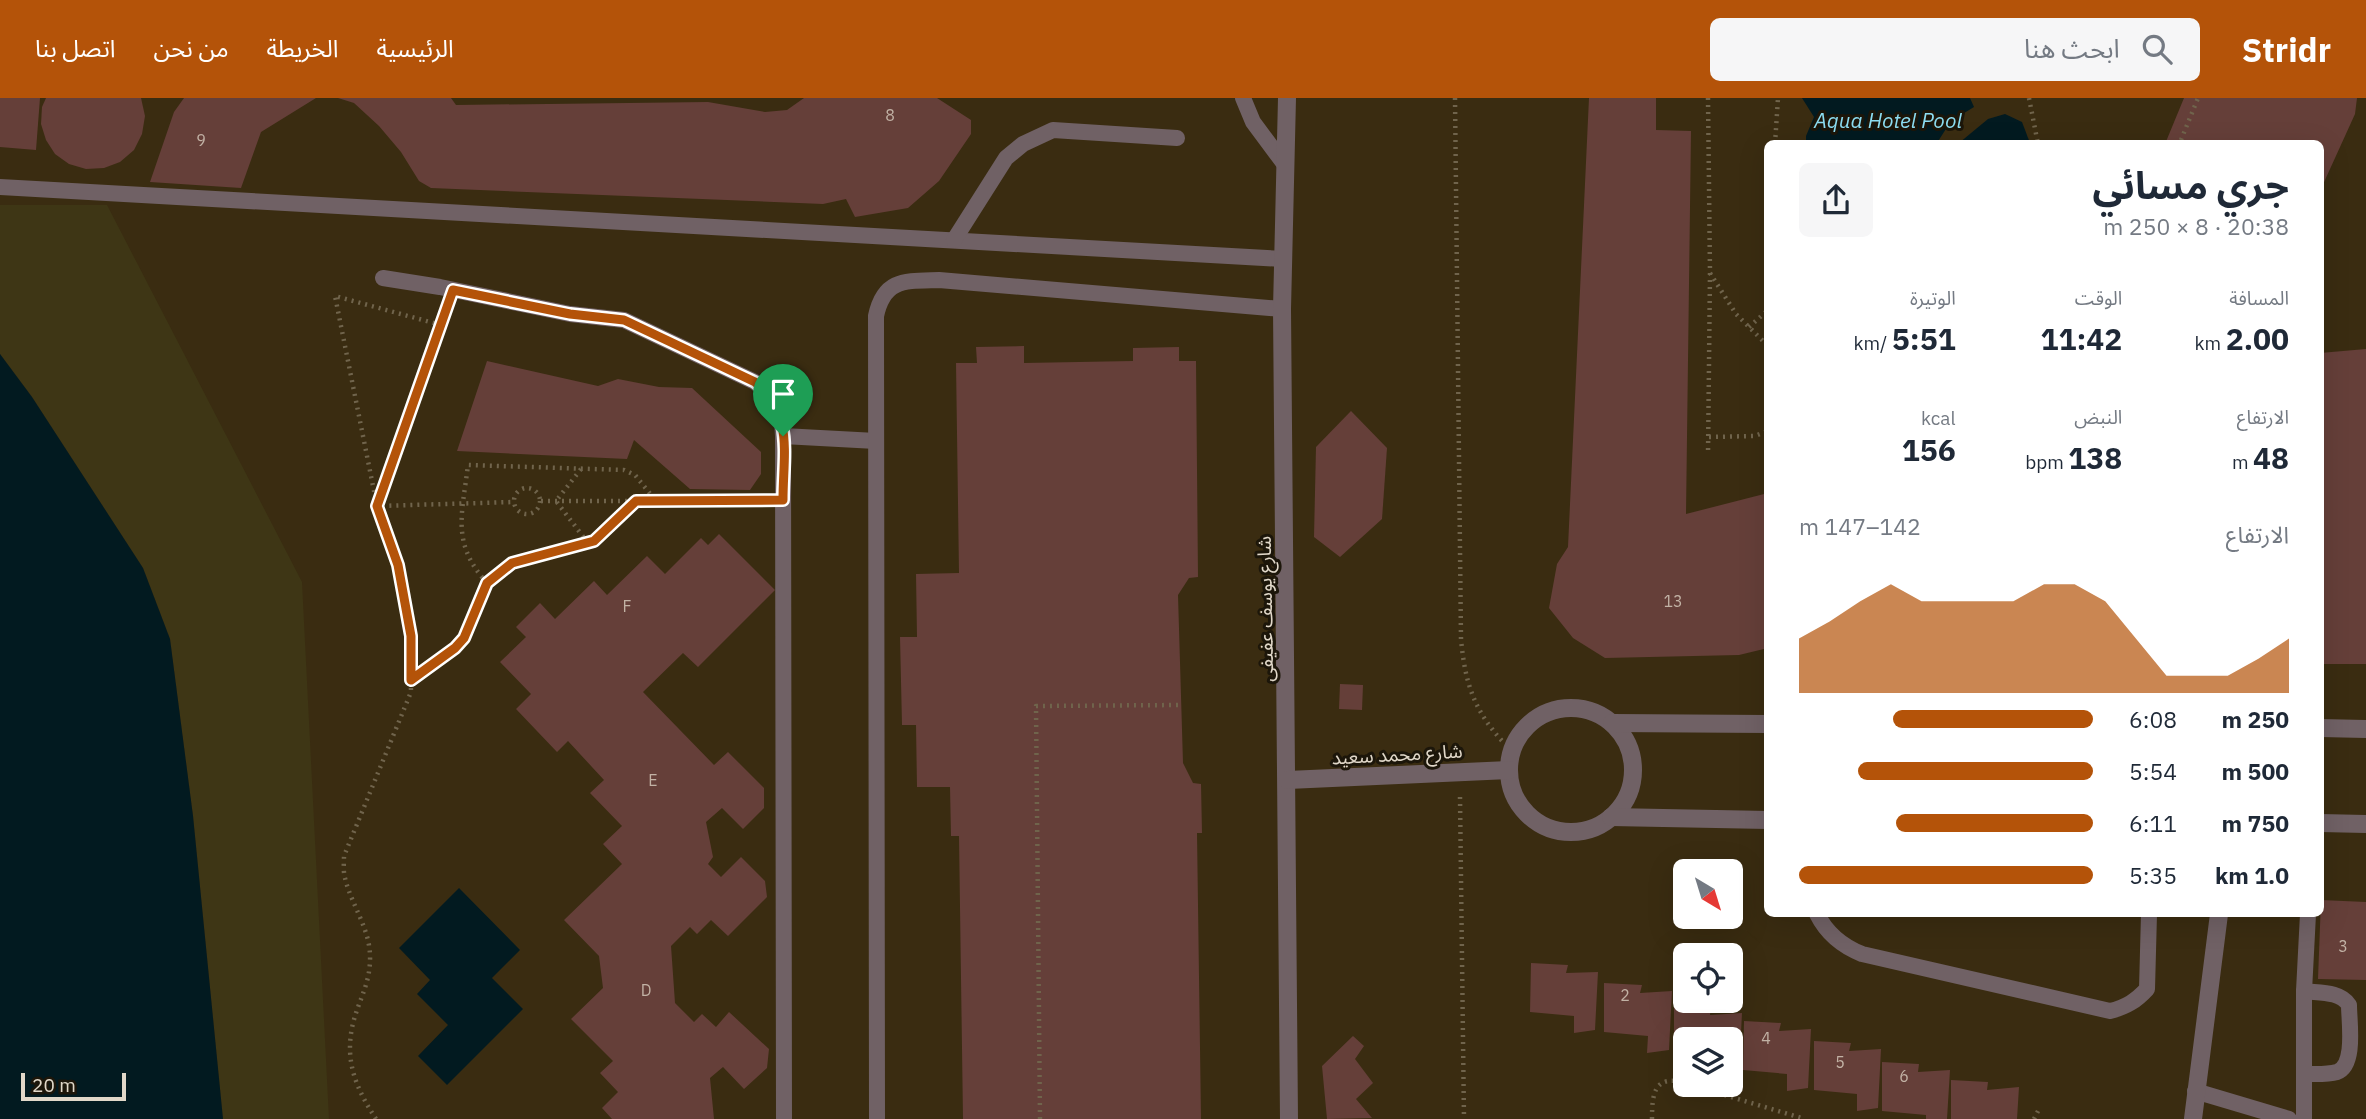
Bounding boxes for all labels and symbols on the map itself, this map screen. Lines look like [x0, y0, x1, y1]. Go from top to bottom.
house number: 8 [885, 105, 895, 125]
water label: Aqua Hotel Pool [1813, 106, 1962, 134]
house number: 9 [196, 130, 206, 150]
pin [753, 364, 813, 436]
street label: شارع يوسف عفيفى [1252, 536, 1280, 682]
house number: 13 [1663, 591, 1683, 611]
house number: F [623, 596, 632, 616]
street label: شارع محمد سعيد [1331, 739, 1463, 771]
house number: E [648, 770, 658, 790]
north arrow [1673, 859, 1743, 929]
house number: 3 [2338, 936, 2348, 956]
house number: D [641, 980, 651, 1000]
house number: 2 [1620, 985, 1630, 1005]
house number: 4 [1761, 1028, 1771, 1048]
house number: 5 [1835, 1052, 1845, 1072]
house number: 6 [1899, 1066, 1909, 1086]
scale bar [21, 1070, 126, 1102]

